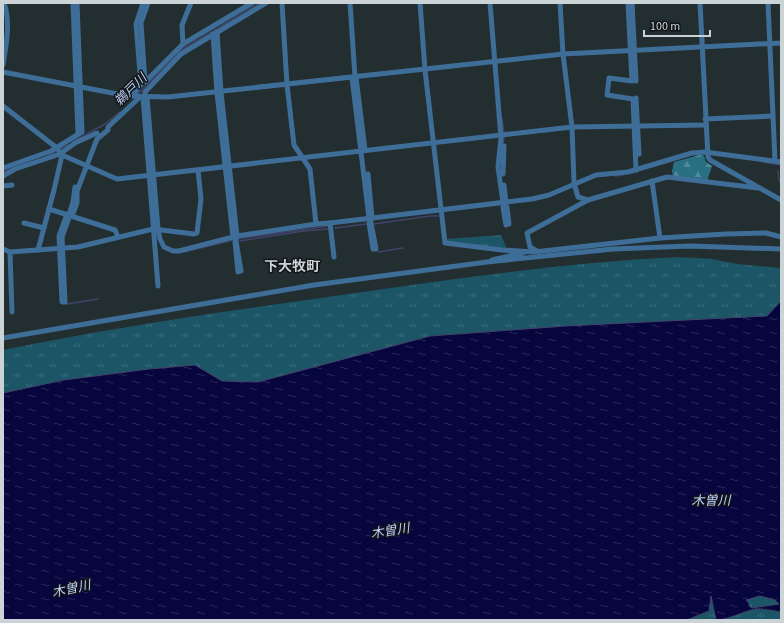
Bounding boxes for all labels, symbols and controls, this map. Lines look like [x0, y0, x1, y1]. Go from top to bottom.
scale bar [644, 12, 710, 38]
text: 100 m [650, 18, 680, 35]
water label: 鵜戸川 [111, 68, 152, 110]
district label: 下大牧町 [264, 257, 320, 277]
water label: 木曽川 [691, 492, 733, 510]
water label: 木曽川 [369, 519, 413, 543]
water label: 木曽川 [50, 576, 94, 602]

